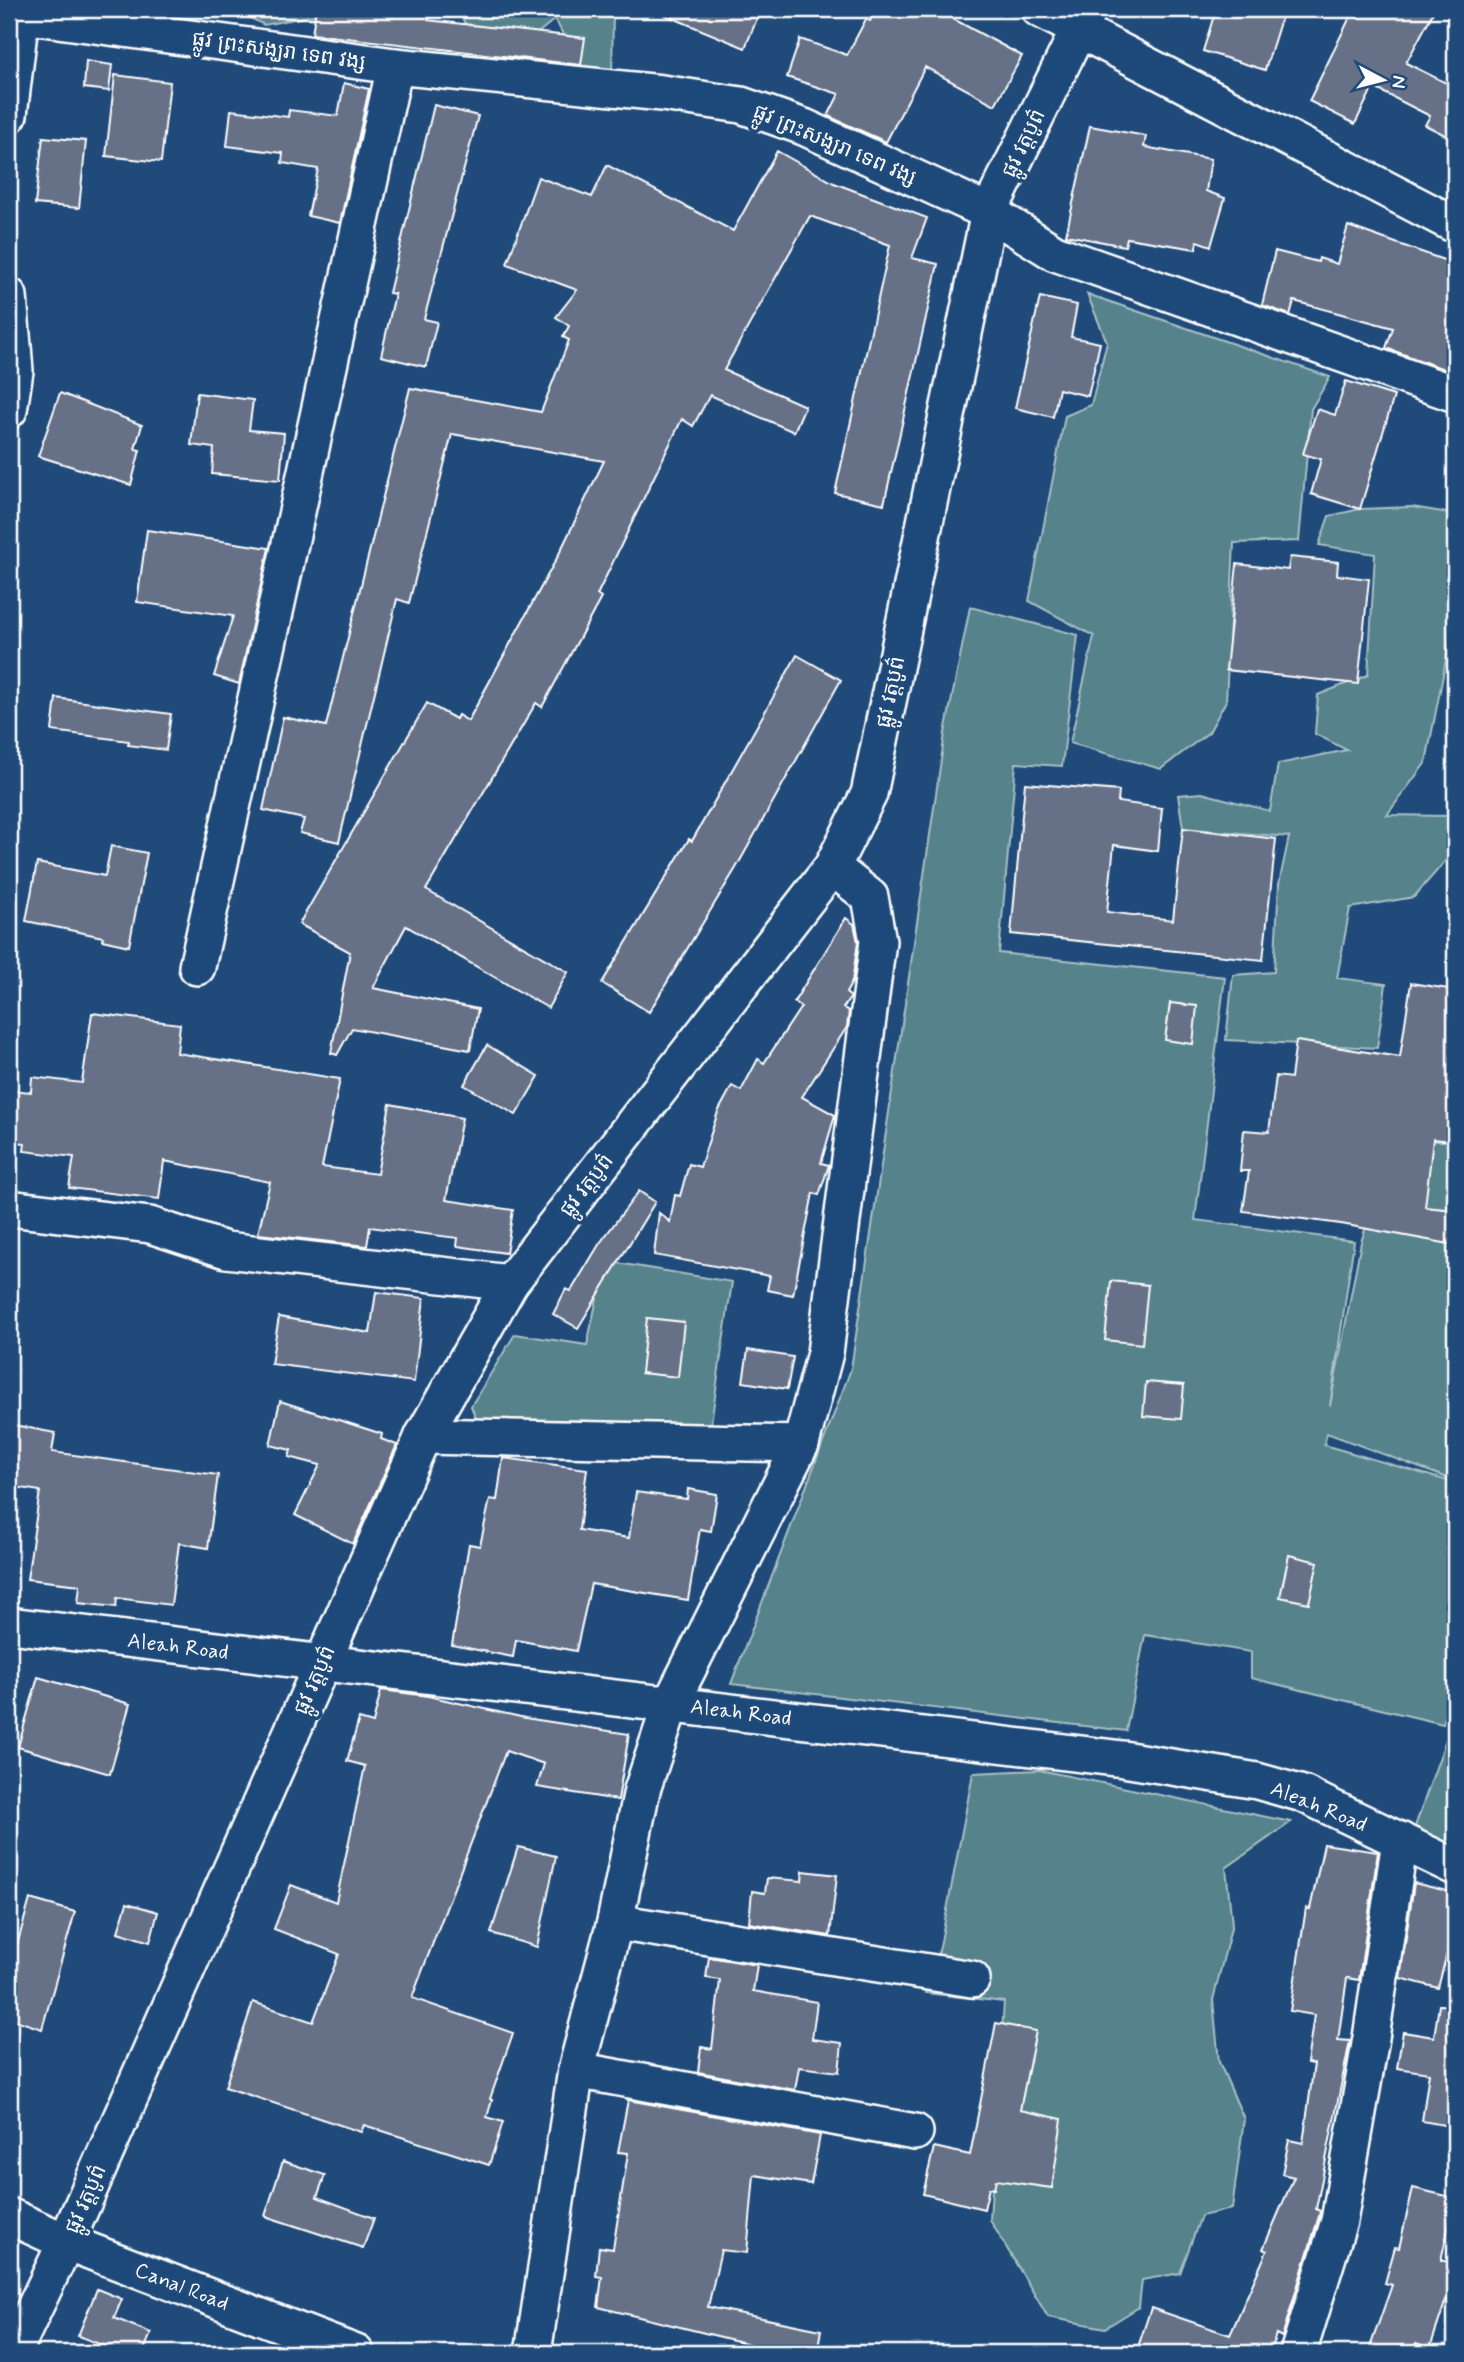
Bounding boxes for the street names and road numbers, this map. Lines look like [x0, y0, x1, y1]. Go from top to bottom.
street label: ផ្លូវ ព្រះសង្ឃរា ទេព វង្ស [190, 25, 367, 81]
street label: ផ្លូវ ព្រះសង្ឃរា ទេព វង្ស [747, 98, 921, 196]
street label: ផ្លូវ វត្តបូព៌ [995, 105, 1056, 184]
street label: ផ្លូវ វត្តបូព៌ [870, 654, 916, 732]
street label: ផ្លូវ វត្តបូព៌ [553, 1148, 624, 1225]
street label: Aleah Road [126, 1627, 230, 1667]
street label: ផ្លូវ វត្តបូព៌ [287, 1642, 346, 1721]
street label: Aleah Road [689, 1693, 793, 1733]
street label: Aleah Road [1266, 1775, 1371, 1839]
street label: ផ្លូវ វត្តបូព៌ [58, 2161, 117, 2240]
street label: Canal Road [131, 2256, 233, 2318]

